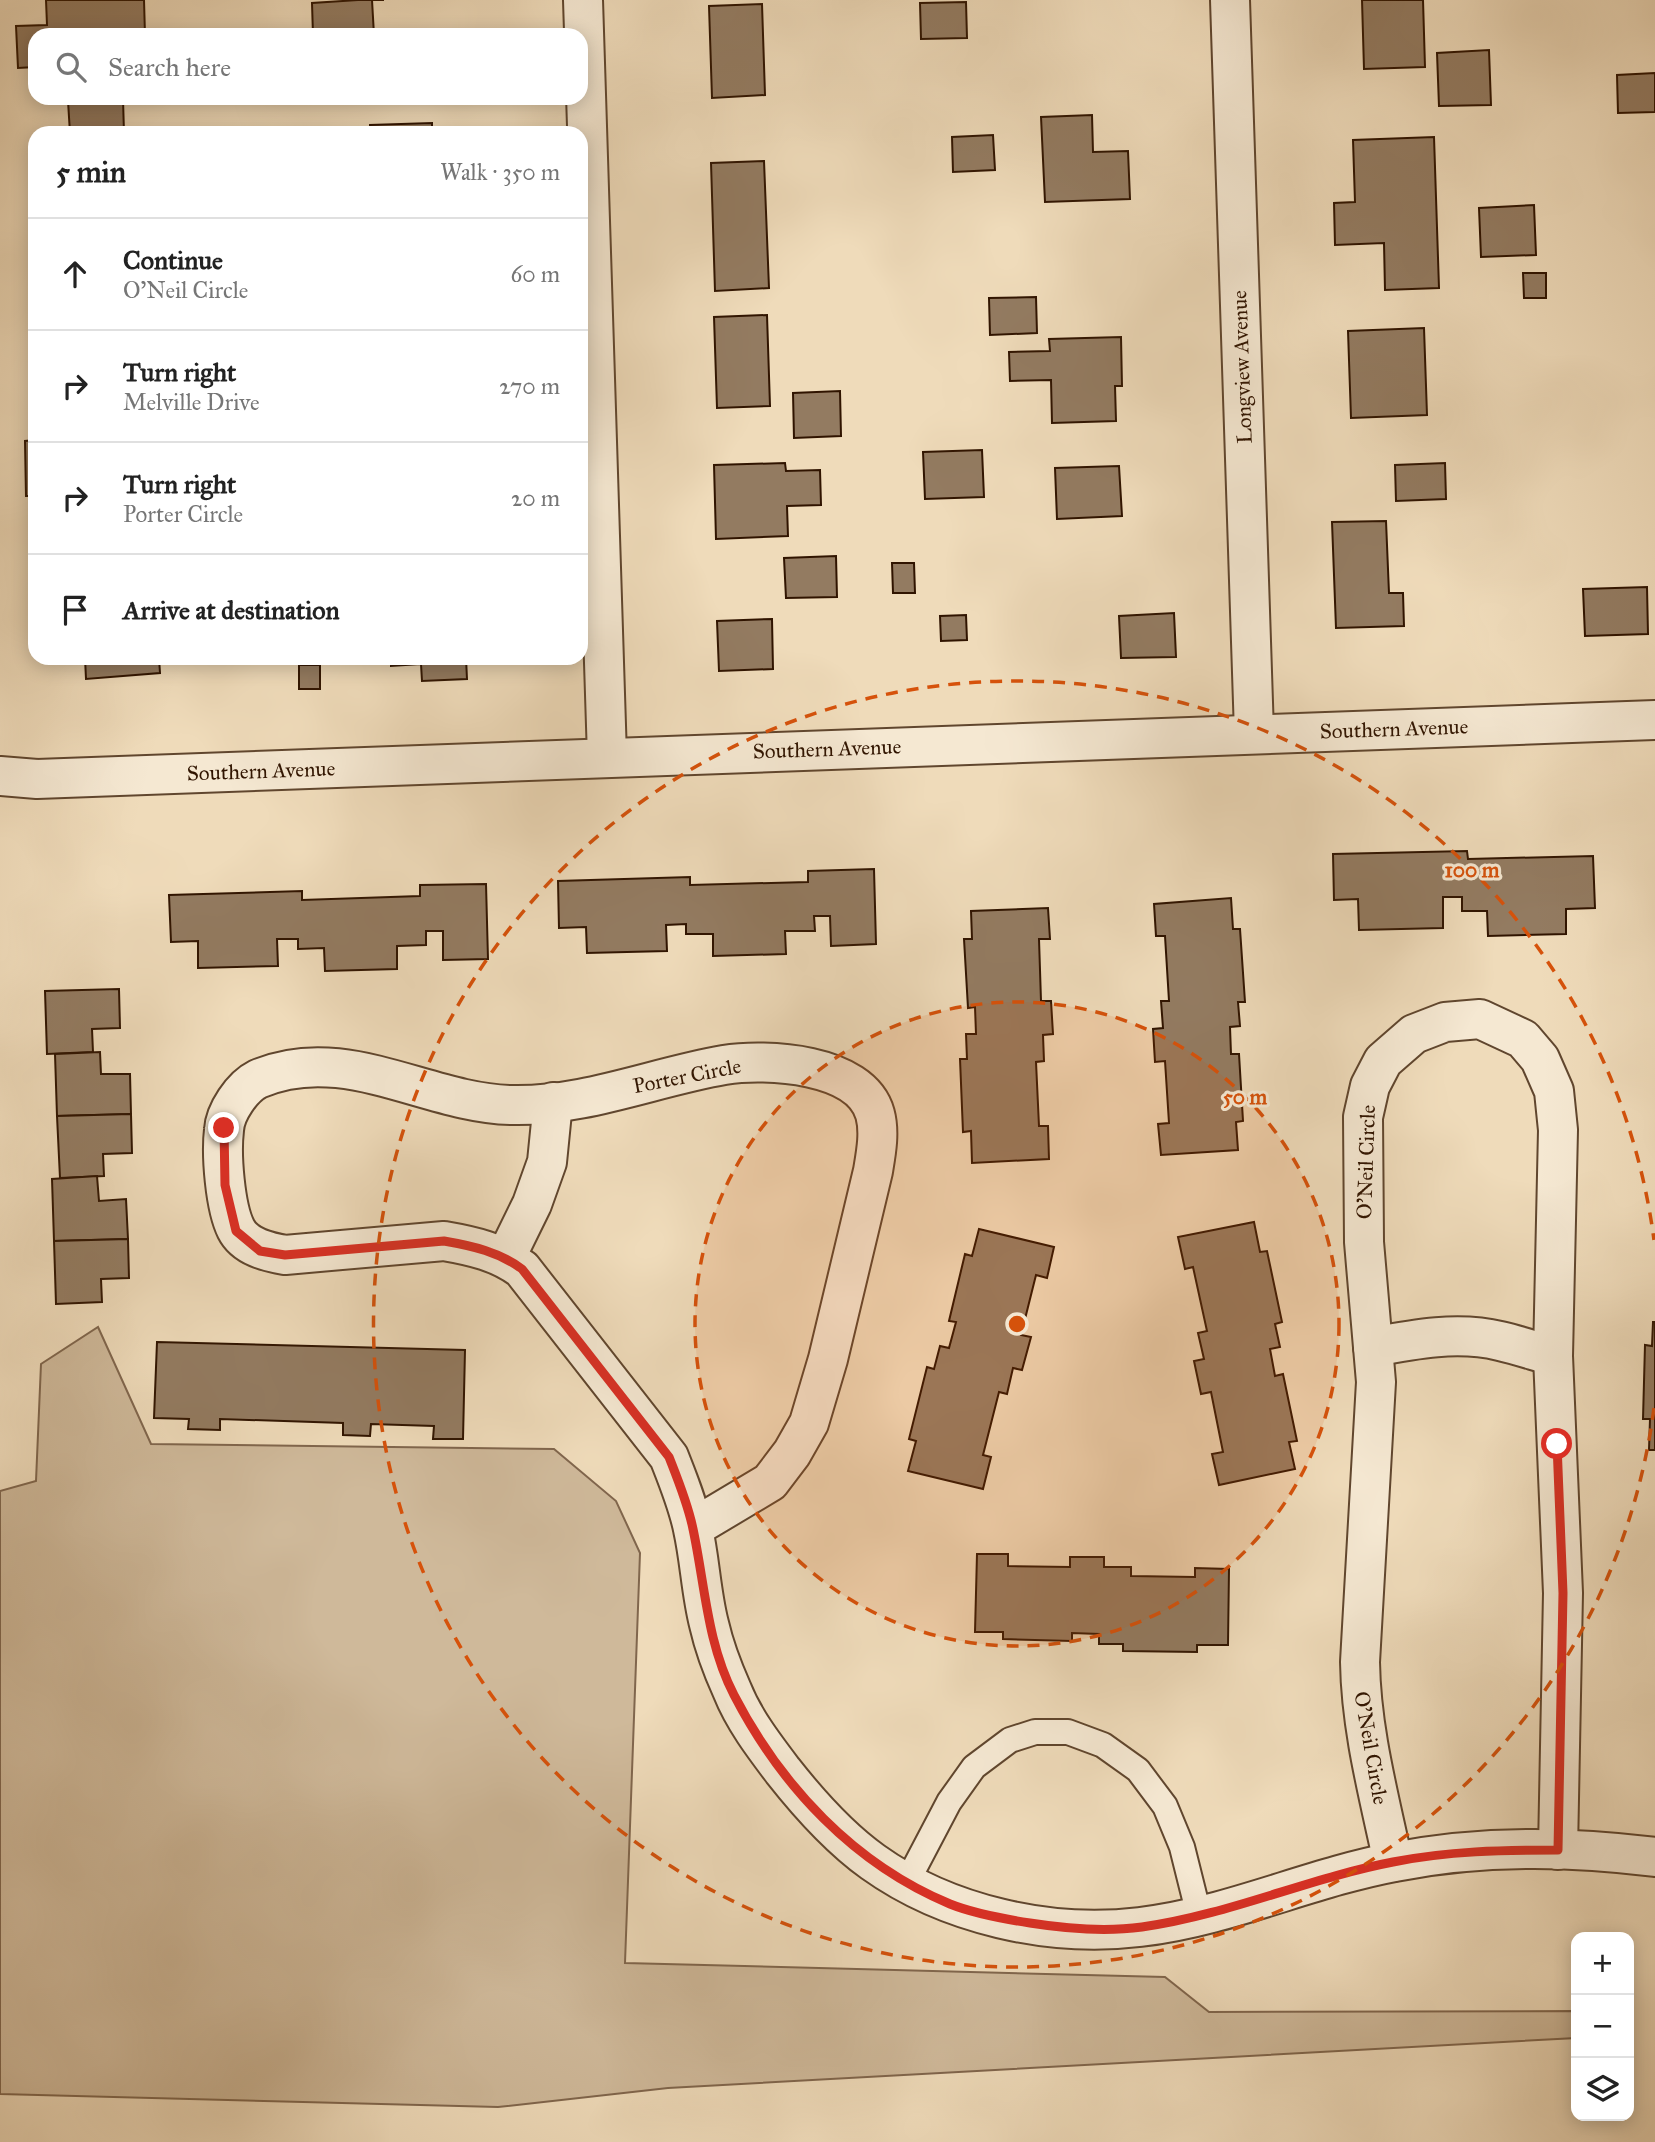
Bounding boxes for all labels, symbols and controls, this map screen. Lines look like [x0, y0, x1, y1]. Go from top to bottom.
search box [28, 28, 588, 105]
icon: search [52, 48, 90, 86]
text: Search here [108, 51, 231, 83]
text: 5 min [56, 154, 126, 190]
text: Walk · 350 m [440, 158, 560, 186]
text: Continue [123, 244, 223, 276]
icon: ahead [56, 255, 94, 293]
text: 60 m [511, 260, 560, 288]
text: O'Neil Circle [123, 276, 248, 304]
street label: Longview Avenue [1226, 289, 1258, 444]
text: Turn right [123, 356, 236, 388]
icon: right [56, 367, 94, 405]
text: 270 m [499, 372, 560, 400]
text: Melville Drive [123, 388, 260, 416]
text: Turn right [123, 468, 236, 500]
icon: right [56, 479, 94, 517]
text: 20 m [511, 484, 560, 512]
text: Porter Circle [123, 500, 243, 528]
icon: arrive [56, 591, 94, 629]
text: Arrive at destination [123, 594, 340, 626]
street label: Southern Avenue [1319, 713, 1469, 745]
street label: Southern Avenue [752, 733, 902, 765]
street label: Southern Avenue [186, 755, 336, 787]
text: 100 m [1445, 857, 1500, 883]
street label: Porter Circle [631, 1053, 744, 1099]
text: 50 m [1223, 1084, 1267, 1110]
street label: O'Neil Circle [1351, 1104, 1381, 1220]
route end [208, 1112, 239, 1143]
centre of rings [1005, 1312, 1029, 1336]
route start [1541, 1428, 1572, 1459]
street label: O'Neil Circle [1348, 1689, 1394, 1807]
map controls [1571, 1932, 1634, 2121]
button: + [1571, 1932, 1634, 1995]
button: − [1571, 1995, 1634, 2058]
button: layers [1571, 2058, 1634, 2121]

